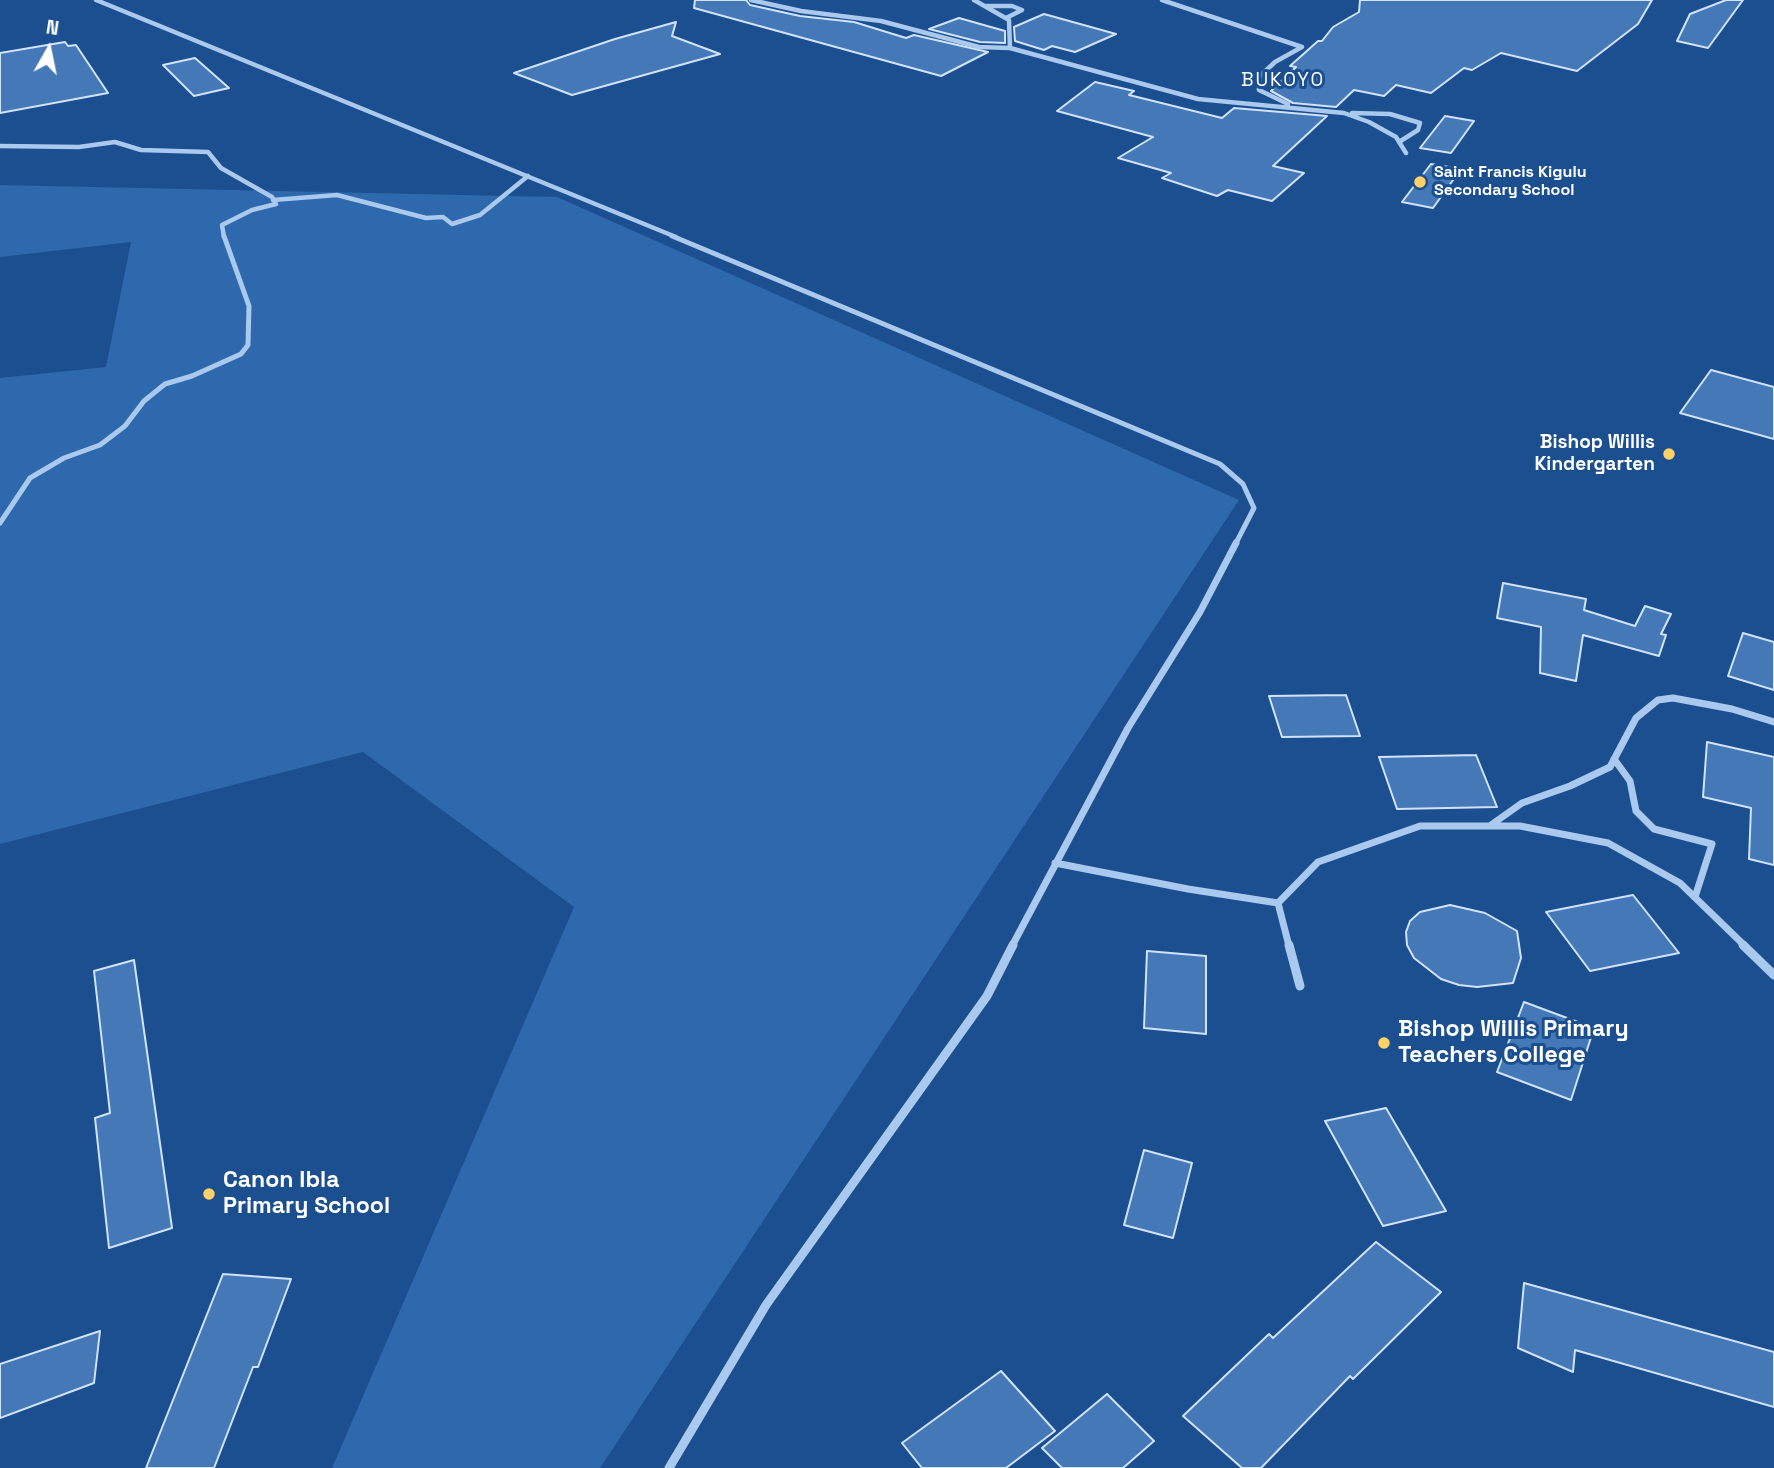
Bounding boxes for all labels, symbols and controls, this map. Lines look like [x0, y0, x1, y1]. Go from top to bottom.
north arrow [14, 14, 84, 84]
text: N [44, 14, 61, 41]
district label: BUKOYO [1242, 70, 1324, 92]
place label: Saint Francis Kigulu Secondary School [1434, 163, 1587, 201]
marker: Saint Francis Kigulu Secondary School [1412, 174, 1428, 190]
place label: Bishop Willis Kindergarten [1534, 432, 1655, 476]
marker: Bishop Willis Kindergarten [1661, 446, 1677, 462]
place label: Bishop Willis Primary Teachers College [1398, 1016, 1629, 1070]
marker: Bishop Willis Primary Teachers College [1376, 1035, 1392, 1051]
place label: Canon Ibla Primary School [223, 1167, 390, 1221]
marker: Canon Ibla Primary School [201, 1186, 217, 1202]

